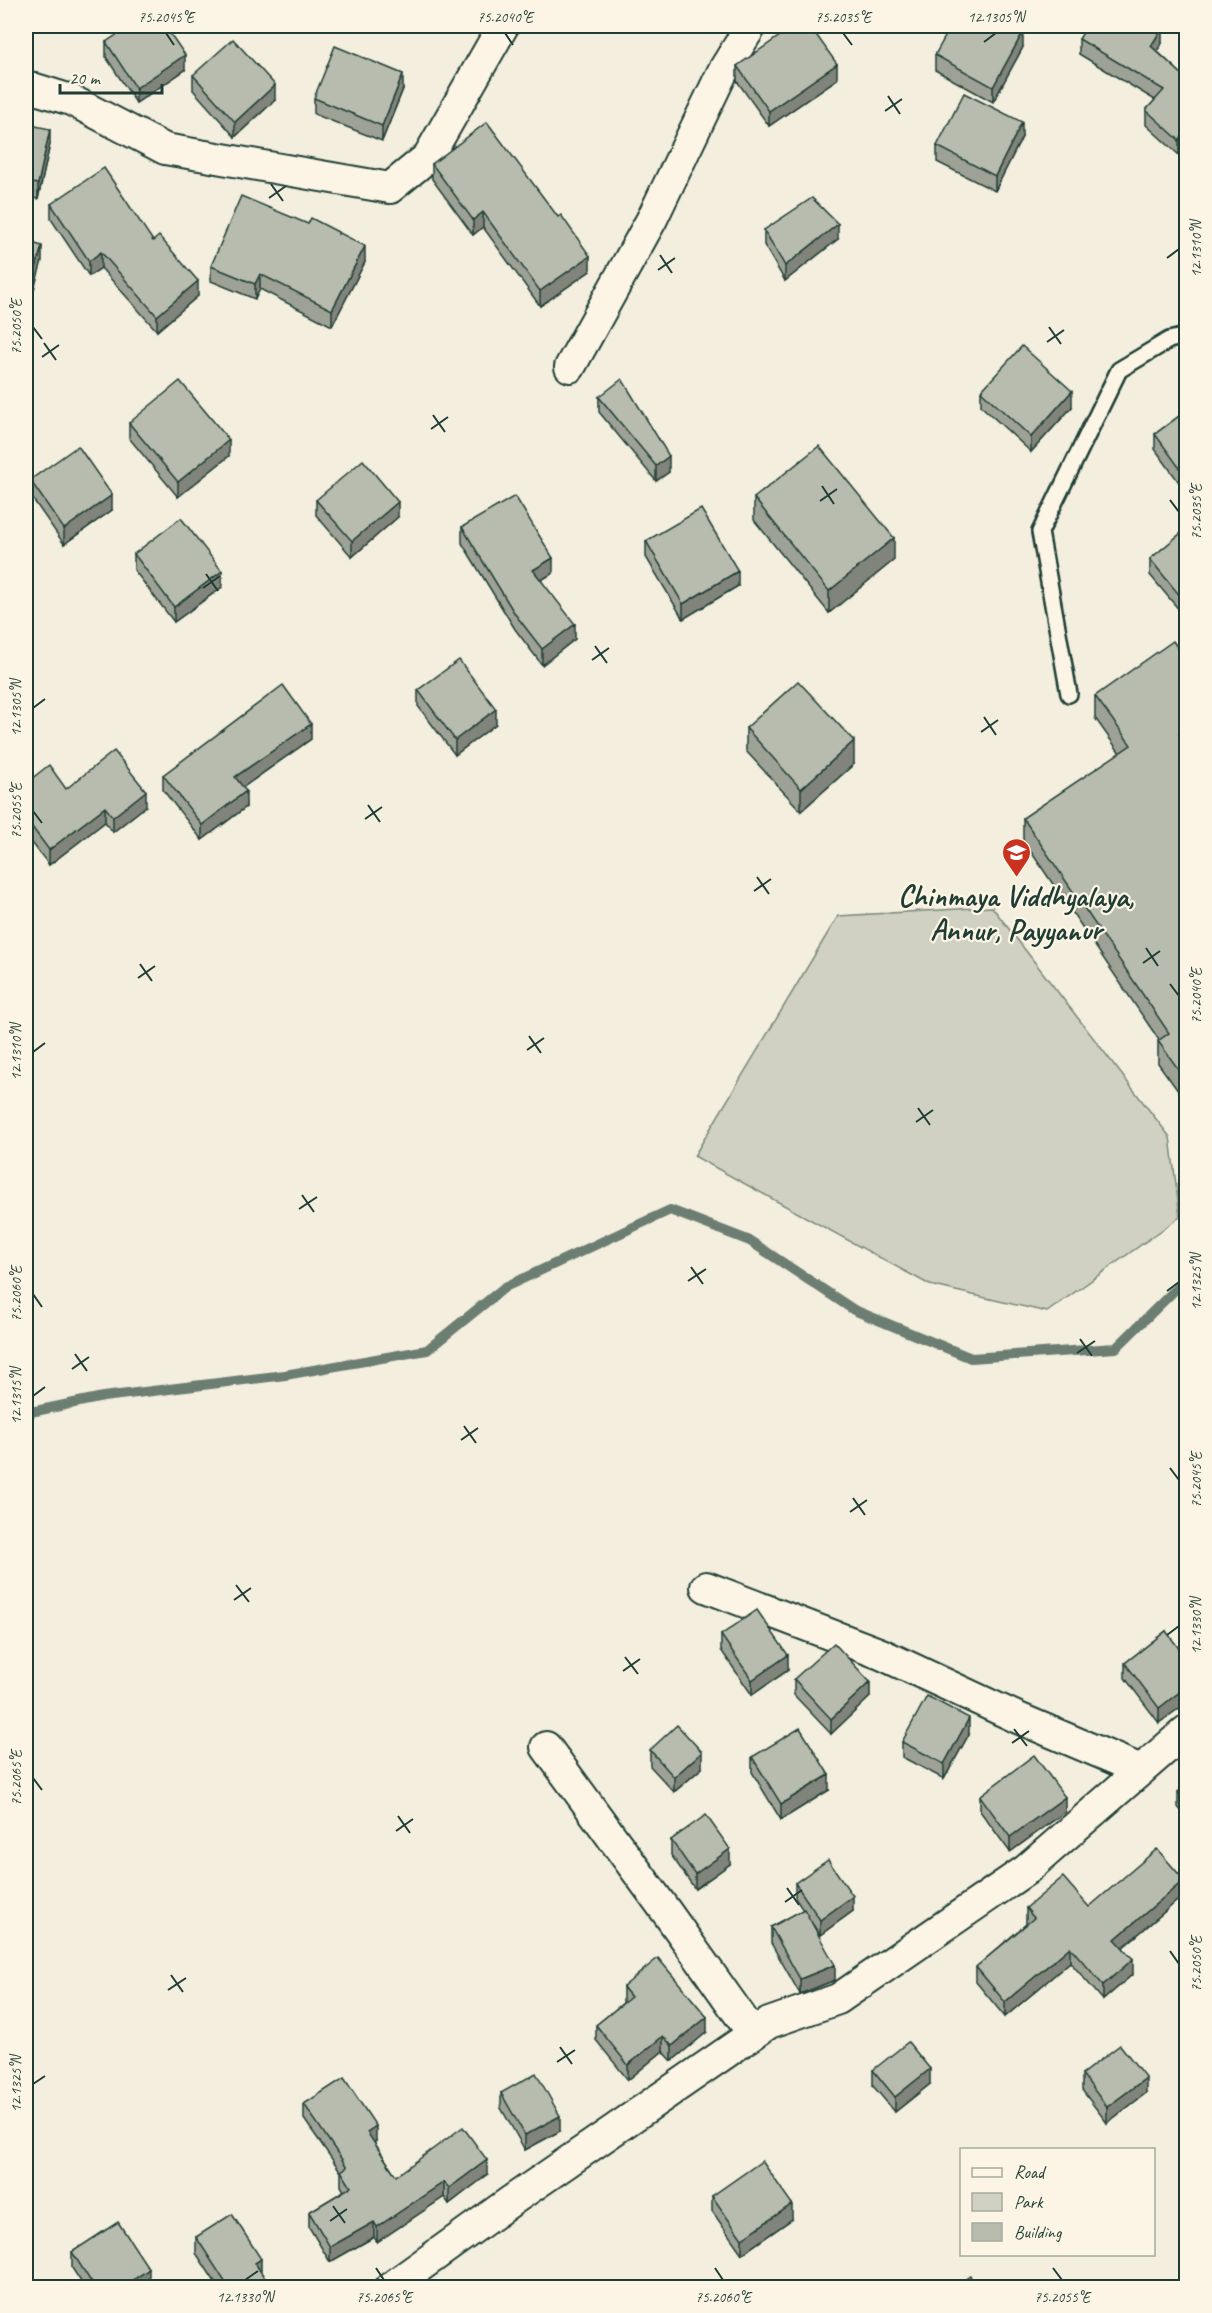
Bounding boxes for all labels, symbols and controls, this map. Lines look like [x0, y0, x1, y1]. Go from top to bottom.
text: 75.2045°E [138, 8, 196, 27]
text: 75.2040°E [477, 8, 535, 27]
text: 75.2035°E [815, 8, 873, 27]
text: 12.1305°N [968, 8, 1027, 27]
scale bar [60, 57, 162, 95]
text: 20 m [69, 67, 102, 89]
text: 12.1310°N [1187, 218, 1206, 277]
text: 75.2050°E [7, 297, 26, 355]
text: 75.2035°E [1187, 482, 1206, 540]
text: 12.1305°N [7, 677, 26, 736]
text: 75.2055°E [7, 781, 26, 839]
school or university icon: Chinmaya Viddhyalaya, Annur, Payyanur [1000, 836, 1032, 878]
place label: Chinmaya Viddhyalaya, Annur, Payyanur [898, 877, 1134, 950]
text: 75.2040°E [1187, 966, 1206, 1024]
text: 12.1310°N [7, 1021, 26, 1080]
text: 12.1325°N [1187, 1251, 1206, 1310]
text: 75.2060°E [7, 1264, 26, 1322]
text: 12.1315°N [7, 1365, 26, 1424]
text: 75.2045°E [1187, 1450, 1206, 1508]
text: 12.1330°N [1187, 1595, 1206, 1654]
text: 75.2065°E [7, 1748, 26, 1806]
text: 75.2050°E [1187, 1934, 1206, 1992]
text: 12.1325°N [7, 2053, 26, 2112]
legend [960, 2148, 1155, 2256]
text: Road [1014, 2161, 1047, 2183]
text: Park [1014, 2191, 1044, 2213]
text: Building [1014, 2221, 1063, 2243]
text: 12.1330°N [217, 2288, 276, 2307]
text: 75.2065°E [356, 2288, 414, 2307]
text: 75.2060°E [695, 2288, 753, 2307]
text: 75.2055°E [1034, 2288, 1092, 2307]

